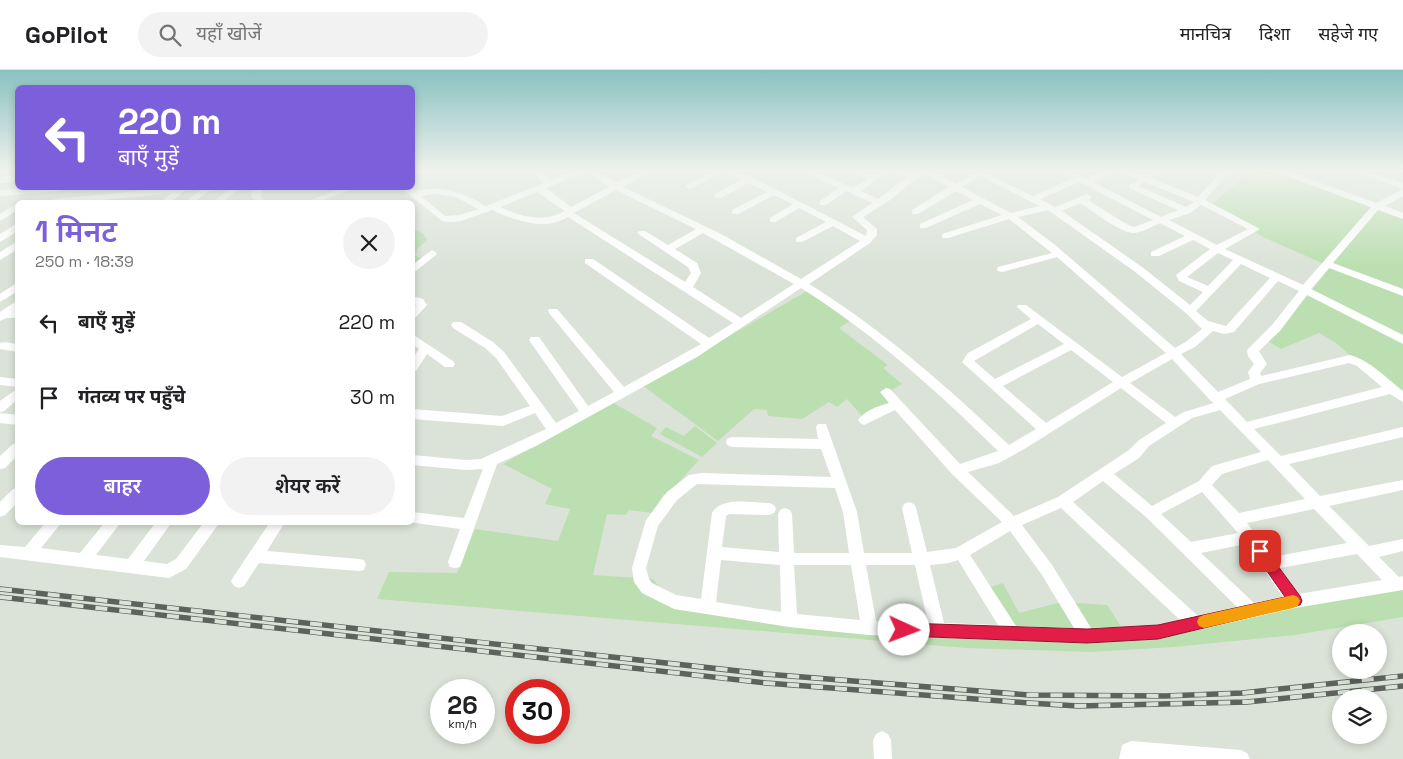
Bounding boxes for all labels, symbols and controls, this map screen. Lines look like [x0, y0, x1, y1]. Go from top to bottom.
search box [138, 12, 488, 57]
text: GoPilot [25, 19, 108, 50]
icon: search [156, 21, 184, 49]
text: यहाँ खोजें [196, 21, 262, 46]
text: मानचित्र [1180, 22, 1231, 45]
text: दिशा [1259, 22, 1290, 45]
text: सहेजे गए [1318, 22, 1378, 45]
text: 220 m [118, 100, 221, 144]
icon: left [35, 105, 100, 170]
text: बाएँ मुड़ें [118, 143, 179, 171]
text: 1 मिनट [35, 212, 117, 251]
button: close [343, 217, 395, 269]
text: 250 m · 18:39 [35, 251, 134, 272]
icon: left [35, 309, 63, 337]
text: बाएँ मुड़ें [78, 309, 135, 334]
text: 220 m [339, 310, 395, 335]
icon: arrive [35, 384, 63, 412]
text: गंतव्य पर पहुँचे [78, 384, 185, 409]
text: 30 m [350, 385, 395, 410]
button: बाहर [35, 457, 210, 515]
button: शेयर करें [220, 457, 395, 515]
pin [1239, 530, 1281, 572]
icon: arrive [1246, 537, 1274, 565]
position arrow [877, 603, 929, 655]
map controls [1332, 624, 1387, 744]
button: sound [1332, 624, 1387, 679]
speed limit sign: 30 [505, 679, 570, 744]
text: 26 [447, 689, 478, 721]
button: layers [1332, 689, 1387, 744]
text: km/h [448, 716, 477, 732]

